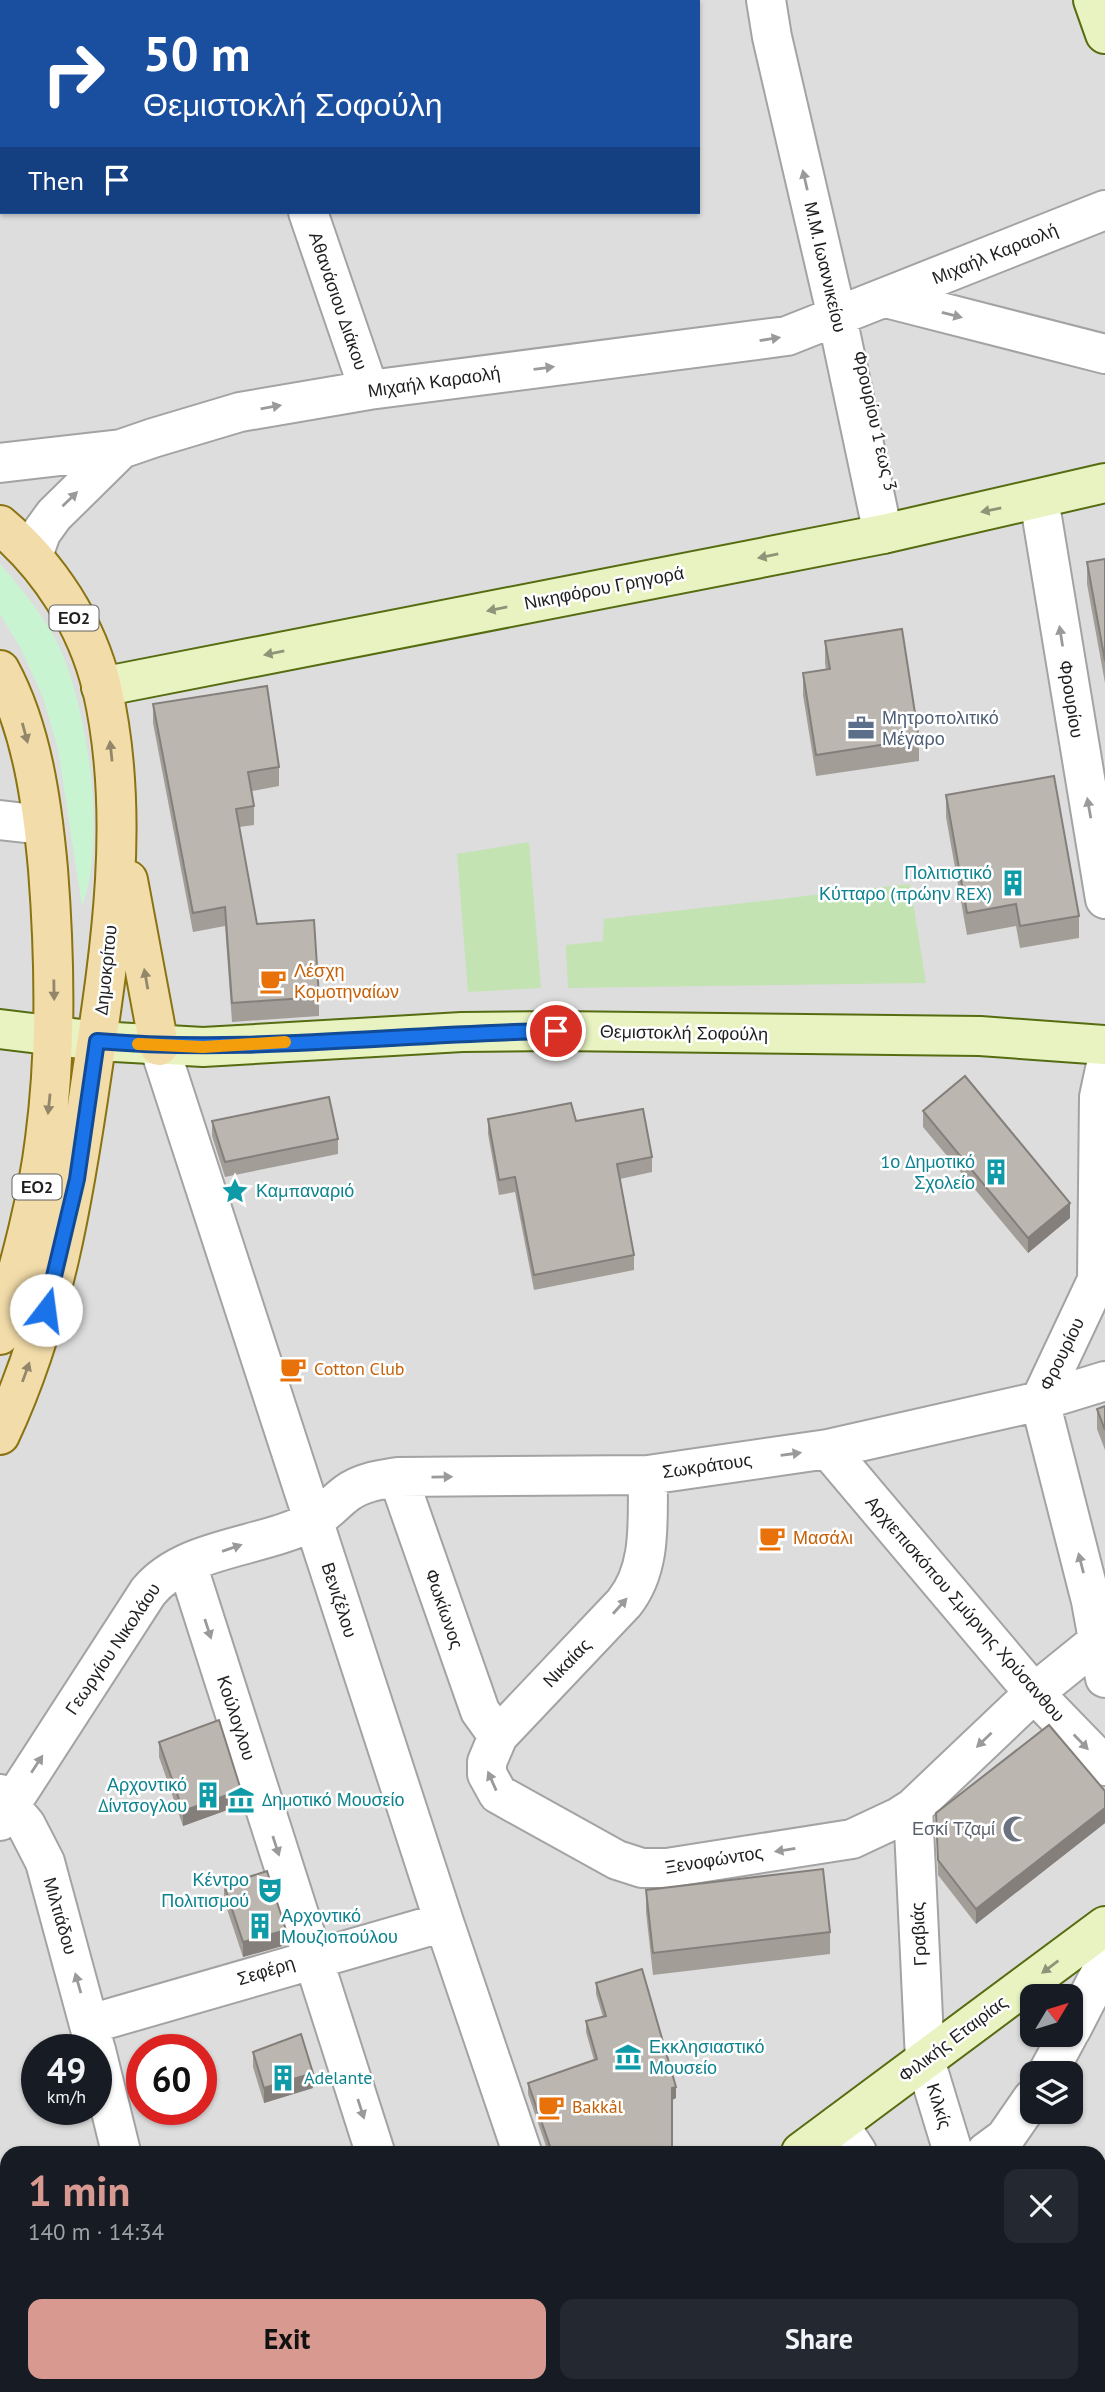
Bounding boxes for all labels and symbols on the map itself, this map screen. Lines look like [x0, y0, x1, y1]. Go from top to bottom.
one-way arrow [799, 169, 810, 191]
street label: Μ.Μ. Ιωαννικείου [799, 199, 852, 334]
street label: Μιχαήλ Καραολή [929, 218, 1061, 289]
street label: Αθανάσιου Διάκου [304, 229, 373, 373]
one-way arrow [941, 310, 963, 321]
one-way arrow [759, 333, 781, 344]
street label: Φρουρίου 1 εως 3 [848, 348, 903, 493]
street label: Μιχαήλ Καραολή [366, 361, 502, 402]
one-way arrow [533, 362, 555, 373]
one-way arrow [260, 401, 282, 412]
one-way arrow [61, 491, 78, 508]
one-way arrow [980, 504, 1002, 515]
one-way arrow [757, 551, 779, 562]
street label: Νικηφόρου Γρηγορά [522, 561, 686, 614]
one-way arrow [486, 604, 508, 615]
road number: ΕΟ2 [50, 606, 98, 631]
one-way arrow [1055, 625, 1066, 647]
one-way arrow [263, 648, 285, 659]
street label: Φρουρίου [1054, 658, 1089, 740]
place label: Μητροπολιτικό Μέγαρο [882, 706, 999, 750]
office icon: Μητροπολιτικό Μέγαρο [846, 713, 876, 743]
one-way arrow [20, 723, 30, 744]
one-way arrow [106, 739, 117, 761]
one-way arrow [1083, 797, 1094, 819]
place label: Πολιτιστικό Κύτταρο (πρώην REX) [819, 861, 992, 905]
building icon: Πολιτιστικό Κύτταρο (πρώην REX) [998, 868, 1028, 898]
street label: Δημοκρίτου [89, 924, 122, 1016]
place label: Λέσχη Κομοτηναίων [294, 959, 399, 1003]
cafe icon: Λέσχη Κομοτηναίων [258, 966, 288, 996]
one-way arrow [141, 968, 152, 990]
one-way arrow [48, 980, 60, 1002]
pin [526, 1001, 586, 1061]
street label: Θεμιστοκλή Σοφούλη [600, 1020, 768, 1045]
one-way arrow [44, 1093, 55, 1115]
place label: 1ο Δημοτικό Σχολείο [881, 1150, 975, 1194]
building icon: 1ο Δημοτικό Σχολείο [981, 1157, 1011, 1187]
road number: ΕΟ2 [12, 1175, 61, 1200]
place icon: Καμπαναριό [220, 1176, 250, 1206]
place label: Καμπαναριό [256, 1179, 354, 1202]
position arrow [9, 1273, 83, 1347]
street label: Φρουρίου [1034, 1313, 1089, 1394]
cafe icon: Cotton Club [278, 1354, 308, 1384]
place label: Cotton Club [314, 1357, 405, 1380]
one-way arrow [21, 1361, 32, 1382]
street label: Σωκράτους [661, 1448, 754, 1483]
one-way arrow [780, 1449, 802, 1460]
one-way arrow [432, 1471, 454, 1483]
street label: Αρχιεπισκόπου Σμύρνης Χρύσανθου [861, 1491, 1070, 1727]
cafe icon: Μασάλι [757, 1523, 787, 1553]
place label: Μασάλι [793, 1526, 853, 1549]
one-way arrow [222, 1542, 243, 1553]
one-way arrow [1075, 1552, 1086, 1574]
street label: Βενιζέλου [317, 1559, 362, 1640]
street label: Φωκίωνος [420, 1566, 469, 1652]
street label: Γεωργίου Νικολάου [60, 1578, 165, 1719]
one-way arrow [612, 1598, 628, 1615]
one-way arrow [203, 1619, 213, 1640]
street label: Νικαίας [538, 1633, 596, 1692]
street label: Κούλογλου [212, 1672, 261, 1763]
one-way arrow [976, 1731, 993, 1748]
one-way arrow [1072, 1733, 1089, 1750]
one-way arrow [30, 1755, 44, 1773]
one-way arrow [486, 1771, 498, 1791]
place label: Αρχοντικό Δίντσογλου [98, 1773, 187, 1817]
building icon: Αρχοντικό Δίντσογλου [193, 1780, 223, 1810]
museum icon: Δημοτικό Μουσείο [226, 1785, 256, 1815]
place label: Δημοτικό Μουσείο [262, 1788, 405, 1811]
mosque icon: Εσκί Τζαμί [1001, 1814, 1031, 1844]
place label: Εσκί Τζαμί [912, 1817, 995, 1840]
one-way arrow [272, 1836, 282, 1857]
street label: Ξενοφώντος [663, 1840, 765, 1879]
one-way arrow [774, 1845, 796, 1856]
place label: Κέντρο Πολιτισμού [161, 1868, 249, 1912]
street label: Μιλτιάδου [38, 1875, 82, 1957]
theatre icon: Κέντρο Πολιτισμού [255, 1875, 285, 1905]
street label: Γραβιάς [905, 1901, 932, 1967]
place label: Αρχοντικό Μουζιοπούλου [281, 1904, 398, 1948]
building icon: Αρχοντικό Μουζιοπούλου [245, 1911, 275, 1941]
street label: Σεφέρη [234, 1951, 297, 1990]
one-way arrow [1042, 1959, 1060, 1974]
one-way arrow [73, 1972, 83, 1993]
north arrow [1020, 1984, 1083, 2048]
street label: Φιλικής Εταιρίας [894, 1990, 1012, 2087]
speed limit sign: 60 [126, 2034, 217, 2125]
place label: Εκκλησιαστικό Μουσείο [649, 2035, 765, 2079]
museum icon: Εκκλησιαστικό Μουσείο [613, 2042, 643, 2072]
building icon: Adelante [268, 2063, 298, 2093]
place label: Adelante [304, 2066, 372, 2089]
street label: Κιλκίς [922, 2080, 957, 2132]
cafe icon: Bakkål [536, 2092, 566, 2122]
place label: Bakkål [572, 2095, 624, 2118]
one-way arrow [356, 2099, 367, 2120]

